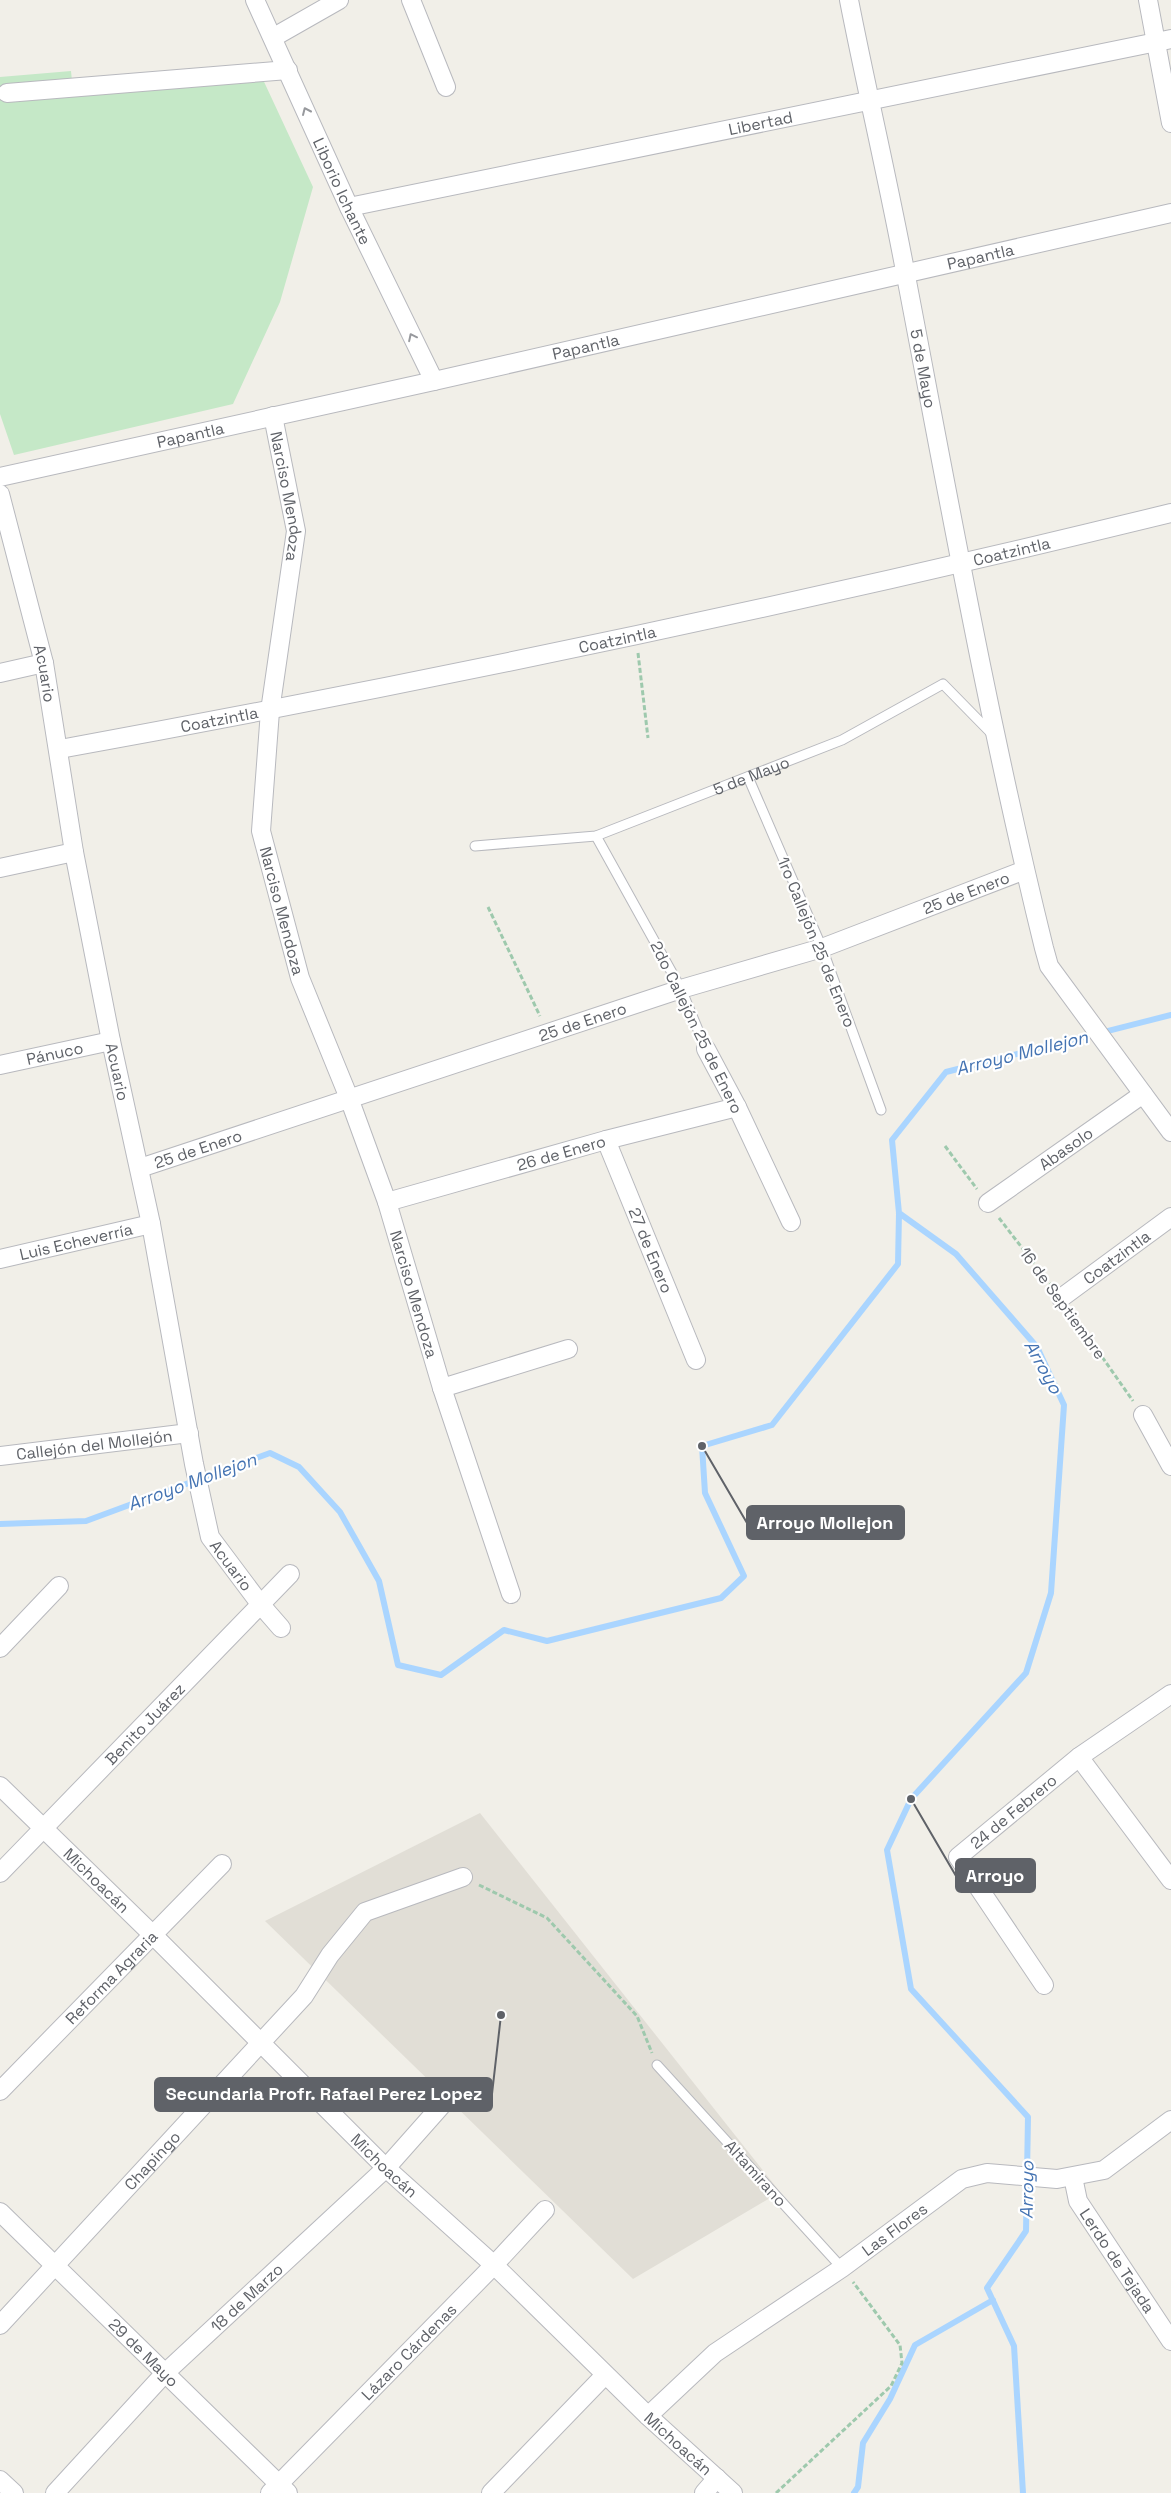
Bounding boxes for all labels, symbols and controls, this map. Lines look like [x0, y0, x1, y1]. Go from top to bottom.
one-way arrow [302, 107, 313, 116]
street label: Libertad [727, 107, 795, 140]
street label: Liborio Ichante [308, 134, 376, 248]
street label: Papantla [945, 239, 1016, 275]
street label: 5 de Mayo [905, 327, 941, 410]
street label: Papantla [550, 329, 621, 365]
one-way arrow [408, 333, 419, 342]
street label: Papantla [155, 418, 226, 453]
street label: Narciso Mendoza [265, 430, 307, 563]
street label: Coatzintla [971, 532, 1052, 571]
street label: Coatzintla [577, 621, 658, 658]
street label: Acuario [29, 642, 60, 704]
street label: Coatzintla [179, 702, 260, 737]
street label: 5 de Mayo [710, 752, 793, 800]
street label: Narciso Mendoza [255, 844, 309, 977]
street label: 1ro Callejón 25 de Enero [773, 854, 860, 1031]
street label: 25 de Enero [920, 867, 1013, 919]
street label: 2do Callejón 25 de Enero [646, 937, 748, 1117]
street label: 25 de Enero [536, 998, 629, 1046]
water label: Arroyo Mollejon [953, 1025, 1091, 1080]
street label: Pánuco [24, 1037, 85, 1070]
street label: Acuario [101, 1041, 134, 1103]
street label: Abasolo [1035, 1122, 1097, 1175]
street label: 25 de Enero [151, 1125, 245, 1174]
street label: 26 de Enero [514, 1131, 608, 1176]
street label: 27 de Enero [624, 1204, 677, 1296]
street label: Luis Echeverría [17, 1219, 135, 1265]
street label: Coatzintla [1079, 1226, 1155, 1289]
street label: Narciso Mendoza [385, 1228, 443, 1361]
street label: 16 de Septiembre [1015, 1243, 1110, 1364]
water label: Arroyo [1019, 1336, 1068, 1398]
street label: Callejón del Mollejón [15, 1425, 174, 1465]
water label: Arroyo Mollejon [124, 1447, 260, 1515]
callout: Arroyo Mollejon [747, 1506, 904, 1539]
text: Arroyo Mollejon [757, 1511, 893, 1534]
street label: Acuario [205, 1536, 257, 1595]
street label: Benito Juárez [101, 1679, 190, 1769]
street label: 24 de Febrero [966, 1770, 1061, 1854]
street label: Michoacán [59, 1844, 134, 1918]
callout: Arroyo [956, 1859, 1035, 1892]
text: Arroyo [966, 1864, 1024, 1887]
street label: Reforma Agraria [61, 1926, 162, 2029]
callout: Secundaria Profr. Rafael Perez Lopez [155, 2078, 492, 2111]
text: Secundaria Profr. Rafael Perez Lopez [166, 2082, 482, 2105]
street label: Chapingo [120, 2127, 185, 2195]
street label: Michoacán [346, 2129, 422, 2202]
street label: Altamirano [720, 2136, 791, 2211]
water label: Arroyo [1014, 2160, 1039, 2219]
street label: Las Flores [858, 2198, 932, 2261]
street label: Lerdo de Tejada [1075, 2204, 1159, 2317]
street label: 18 de Marzo [206, 2259, 288, 2337]
street label: Lázaro Cárdenas [357, 2299, 461, 2405]
street label: 29 de Mayo [104, 2314, 183, 2392]
street label: Michoacán [640, 2408, 717, 2480]

